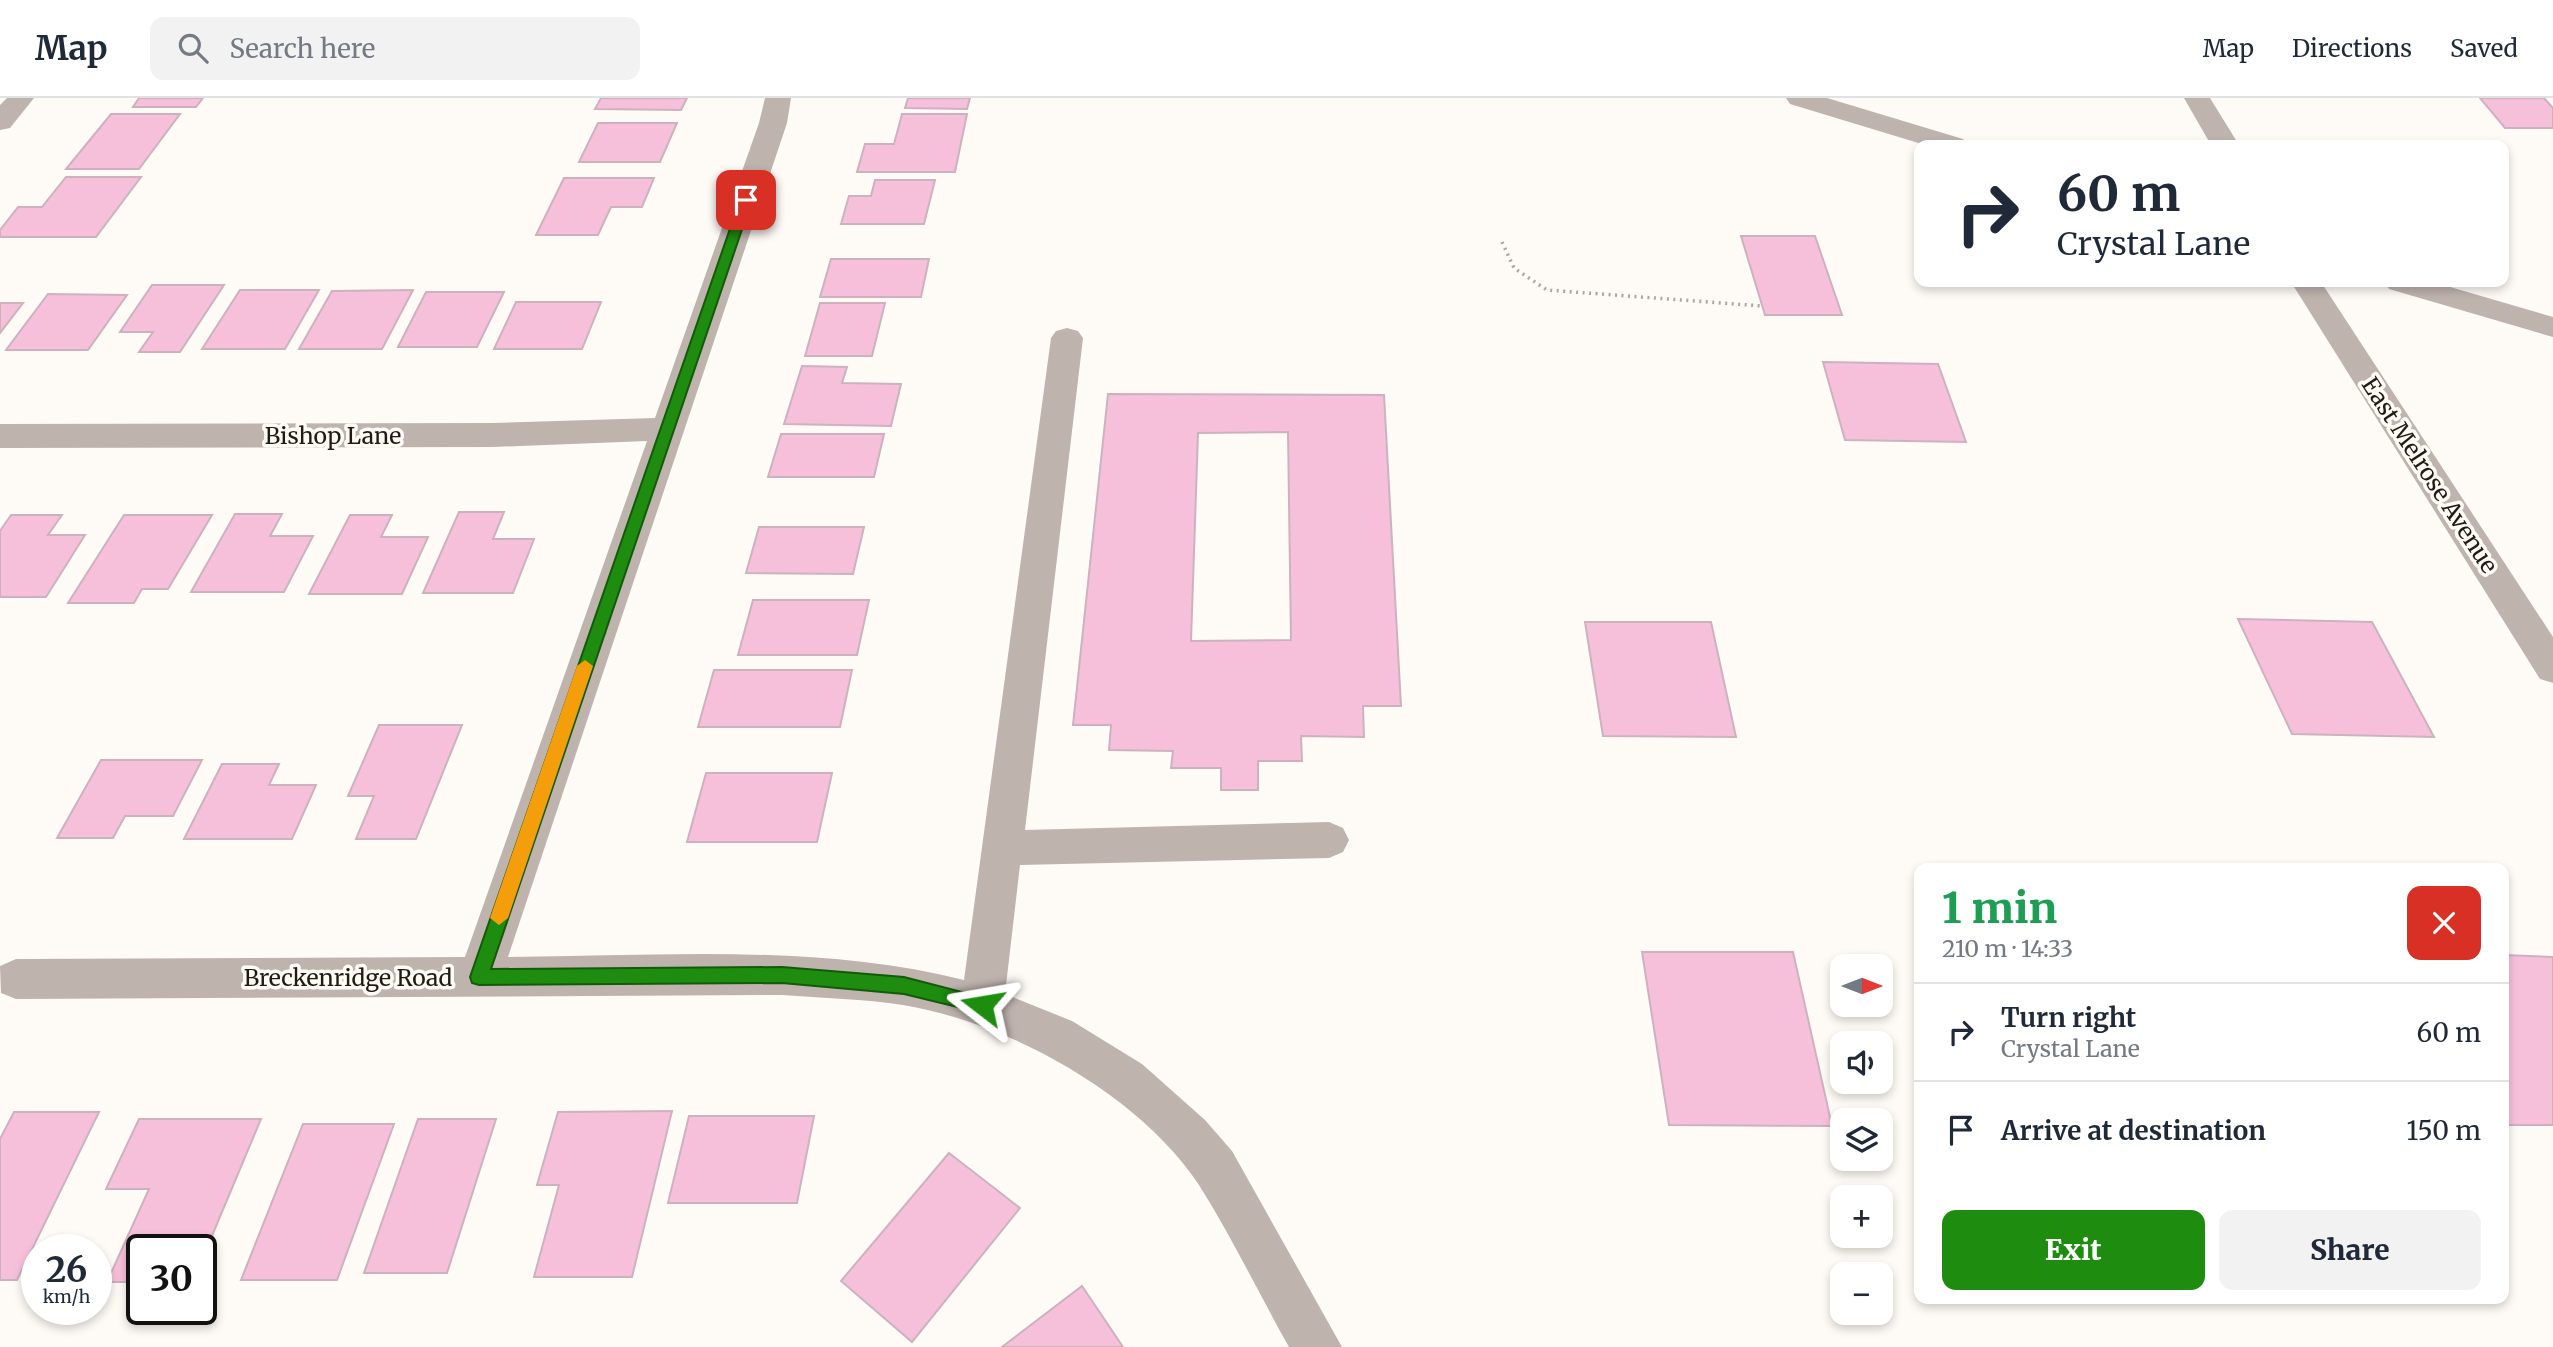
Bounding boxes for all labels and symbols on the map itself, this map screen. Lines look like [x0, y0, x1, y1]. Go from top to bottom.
pin [716, 170, 776, 230]
street label: East Melrose Avenue [2356, 372, 2504, 578]
street label: Bishop Lane [265, 421, 401, 450]
north arrow [1830, 954, 1894, 1017]
street label: Breckenridge Road [244, 963, 452, 992]
position arrow [945, 968, 1019, 1042]
speed limit sign: 30 [126, 1234, 217, 1325]

